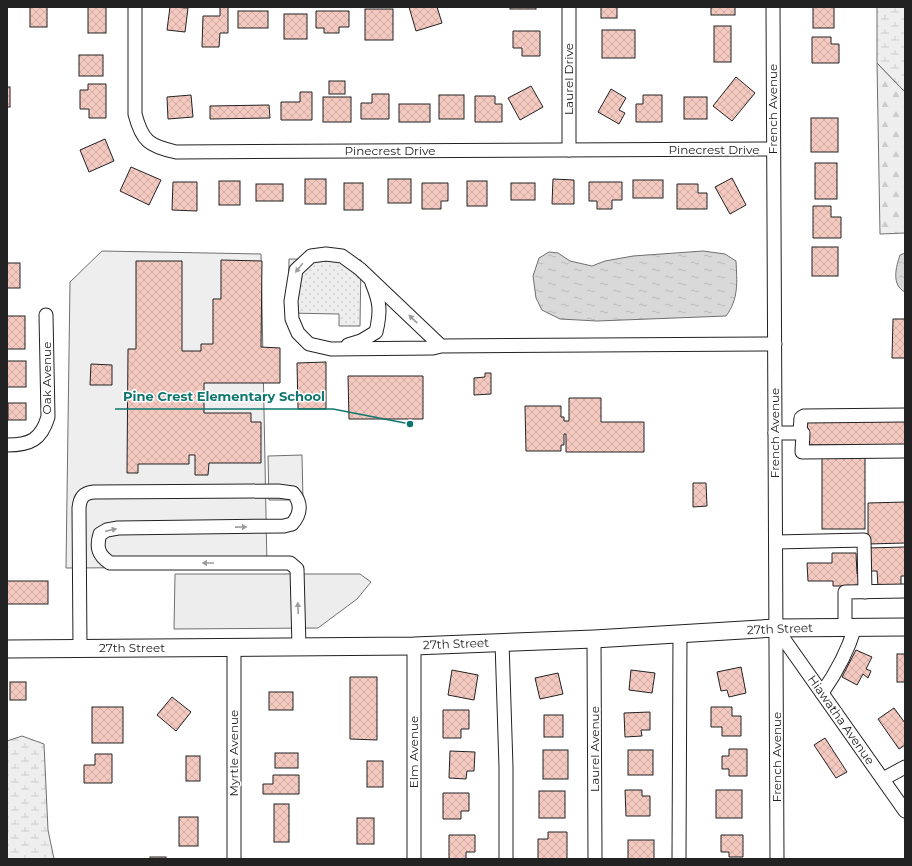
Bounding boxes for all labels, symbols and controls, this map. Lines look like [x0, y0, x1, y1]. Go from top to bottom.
street label: Laurel Drive [561, 43, 576, 115]
street label: French Avenue [765, 64, 780, 154]
street label: Pinecrest Drive [668, 142, 760, 157]
street label: Pinecrest Drive [344, 143, 436, 158]
one-way arrow [295, 263, 304, 274]
one-way arrow [408, 315, 418, 324]
street label: Oak Avenue [39, 342, 54, 414]
callout: Pine Crest Elementary School [115, 384, 333, 409]
text: Pine Crest Elementary School [123, 388, 325, 404]
street label: French Avenue [767, 388, 782, 478]
one-way arrow [235, 524, 248, 530]
one-way arrow [105, 526, 117, 532]
one-way arrow [201, 560, 214, 566]
one-way arrow [295, 601, 301, 614]
street label: 27th Street [747, 620, 813, 637]
street label: 27th Street [423, 635, 489, 652]
street label: 27th Street [99, 640, 165, 655]
street label: Hiawatha Avenue [805, 672, 878, 767]
street label: Laurel Avenue [587, 706, 602, 792]
street label: Myrtle Avenue [226, 710, 241, 796]
street label: French Avenue [769, 712, 784, 802]
street label: Elm Avenue [406, 716, 421, 788]

